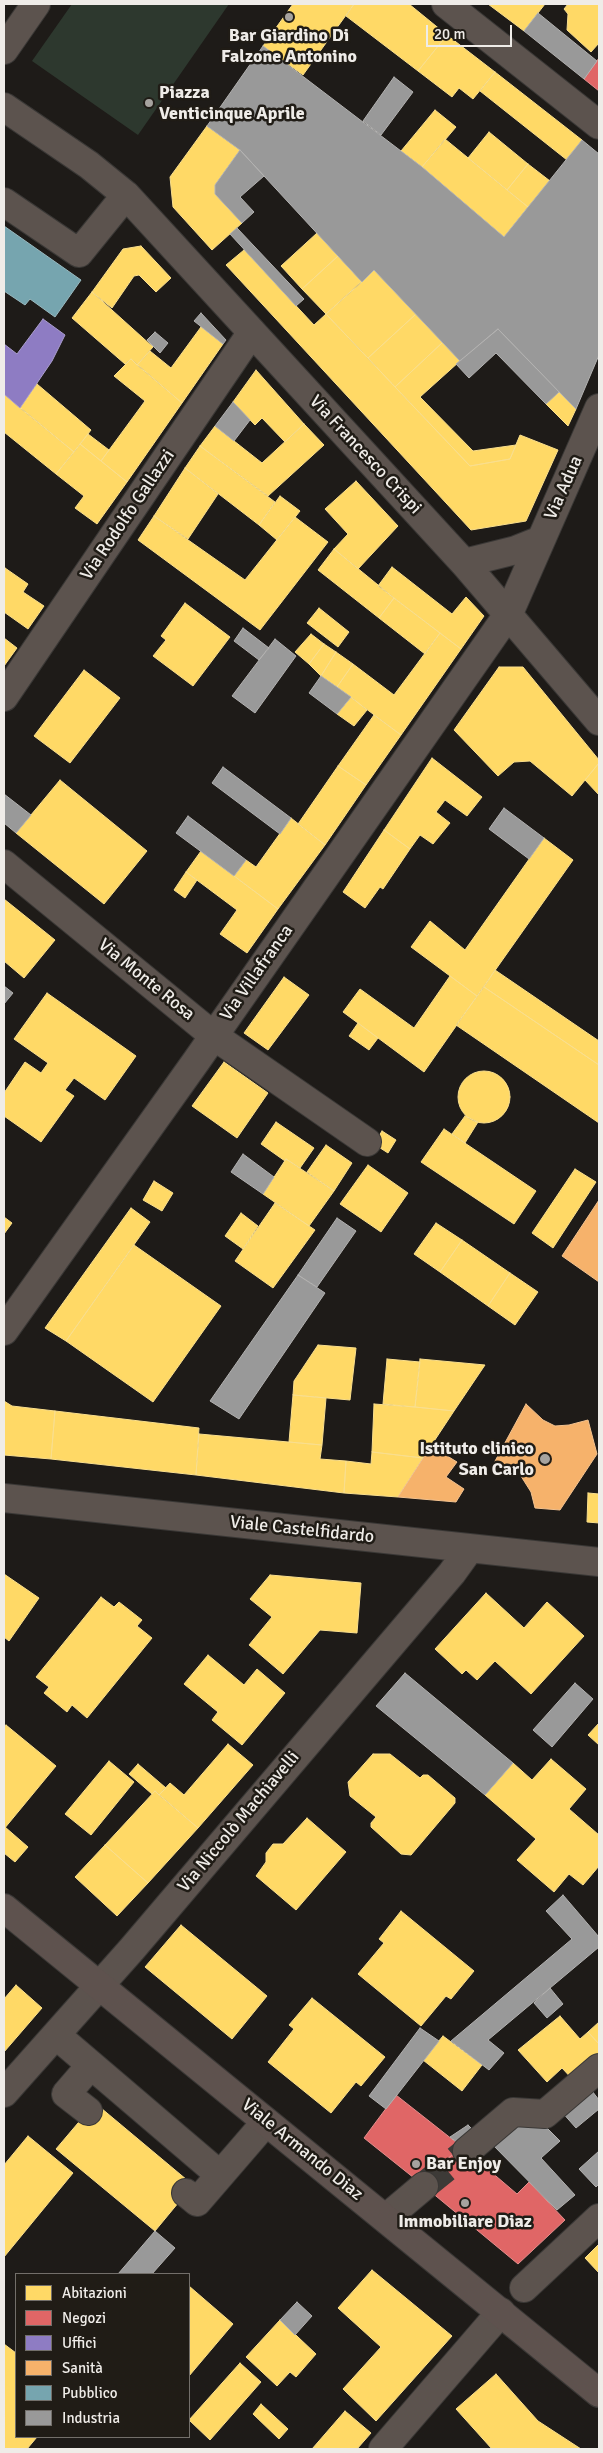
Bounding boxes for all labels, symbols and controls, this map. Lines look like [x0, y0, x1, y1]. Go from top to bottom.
marker: Bar Giardino Di Falzone Antonino [283, 11, 295, 23]
scale bar [428, 15, 514, 47]
place label: Bar Giardino Di Falzone Antonino [221, 25, 357, 68]
text: 20 m [434, 25, 465, 43]
place label: Piazza Venticinque Aprile [159, 82, 305, 125]
marker: Piazza Venticinque Aprile [143, 97, 155, 109]
street label: Via Francesco Crispi [304, 391, 426, 519]
street label: Via Rodolfo Gallazzi [76, 446, 180, 584]
street label: Via Adua [540, 453, 588, 523]
street label: Via Villafranca [216, 921, 298, 1025]
street label: Via Monte Rosa [93, 934, 199, 1026]
place label: Istituto clinico San Carlo [419, 1438, 534, 1480]
marker: Istituto clinico San Carlo [538, 1452, 552, 1466]
street label: Viale Castelfidardo [229, 1512, 375, 1548]
street label: Via Niccolò Machiavelli [174, 1747, 304, 1897]
street label: Viale Armando Diaz [237, 2094, 367, 2206]
place label: Bar Enjoy [426, 2153, 501, 2175]
marker: Bar Enjoy [410, 2158, 422, 2170]
marker: Immobiliare Diaz [459, 2197, 471, 2209]
place label: Immobiliare Diaz [398, 2211, 532, 2233]
legend [15, 2273, 190, 2438]
text: Abitazioni [62, 2284, 127, 2302]
text: Negozi [62, 2309, 106, 2327]
text: Uffici [62, 2334, 97, 2352]
text: Sanità [62, 2359, 103, 2377]
text: Pubblico [62, 2384, 118, 2402]
text: Industria [62, 2409, 120, 2427]

